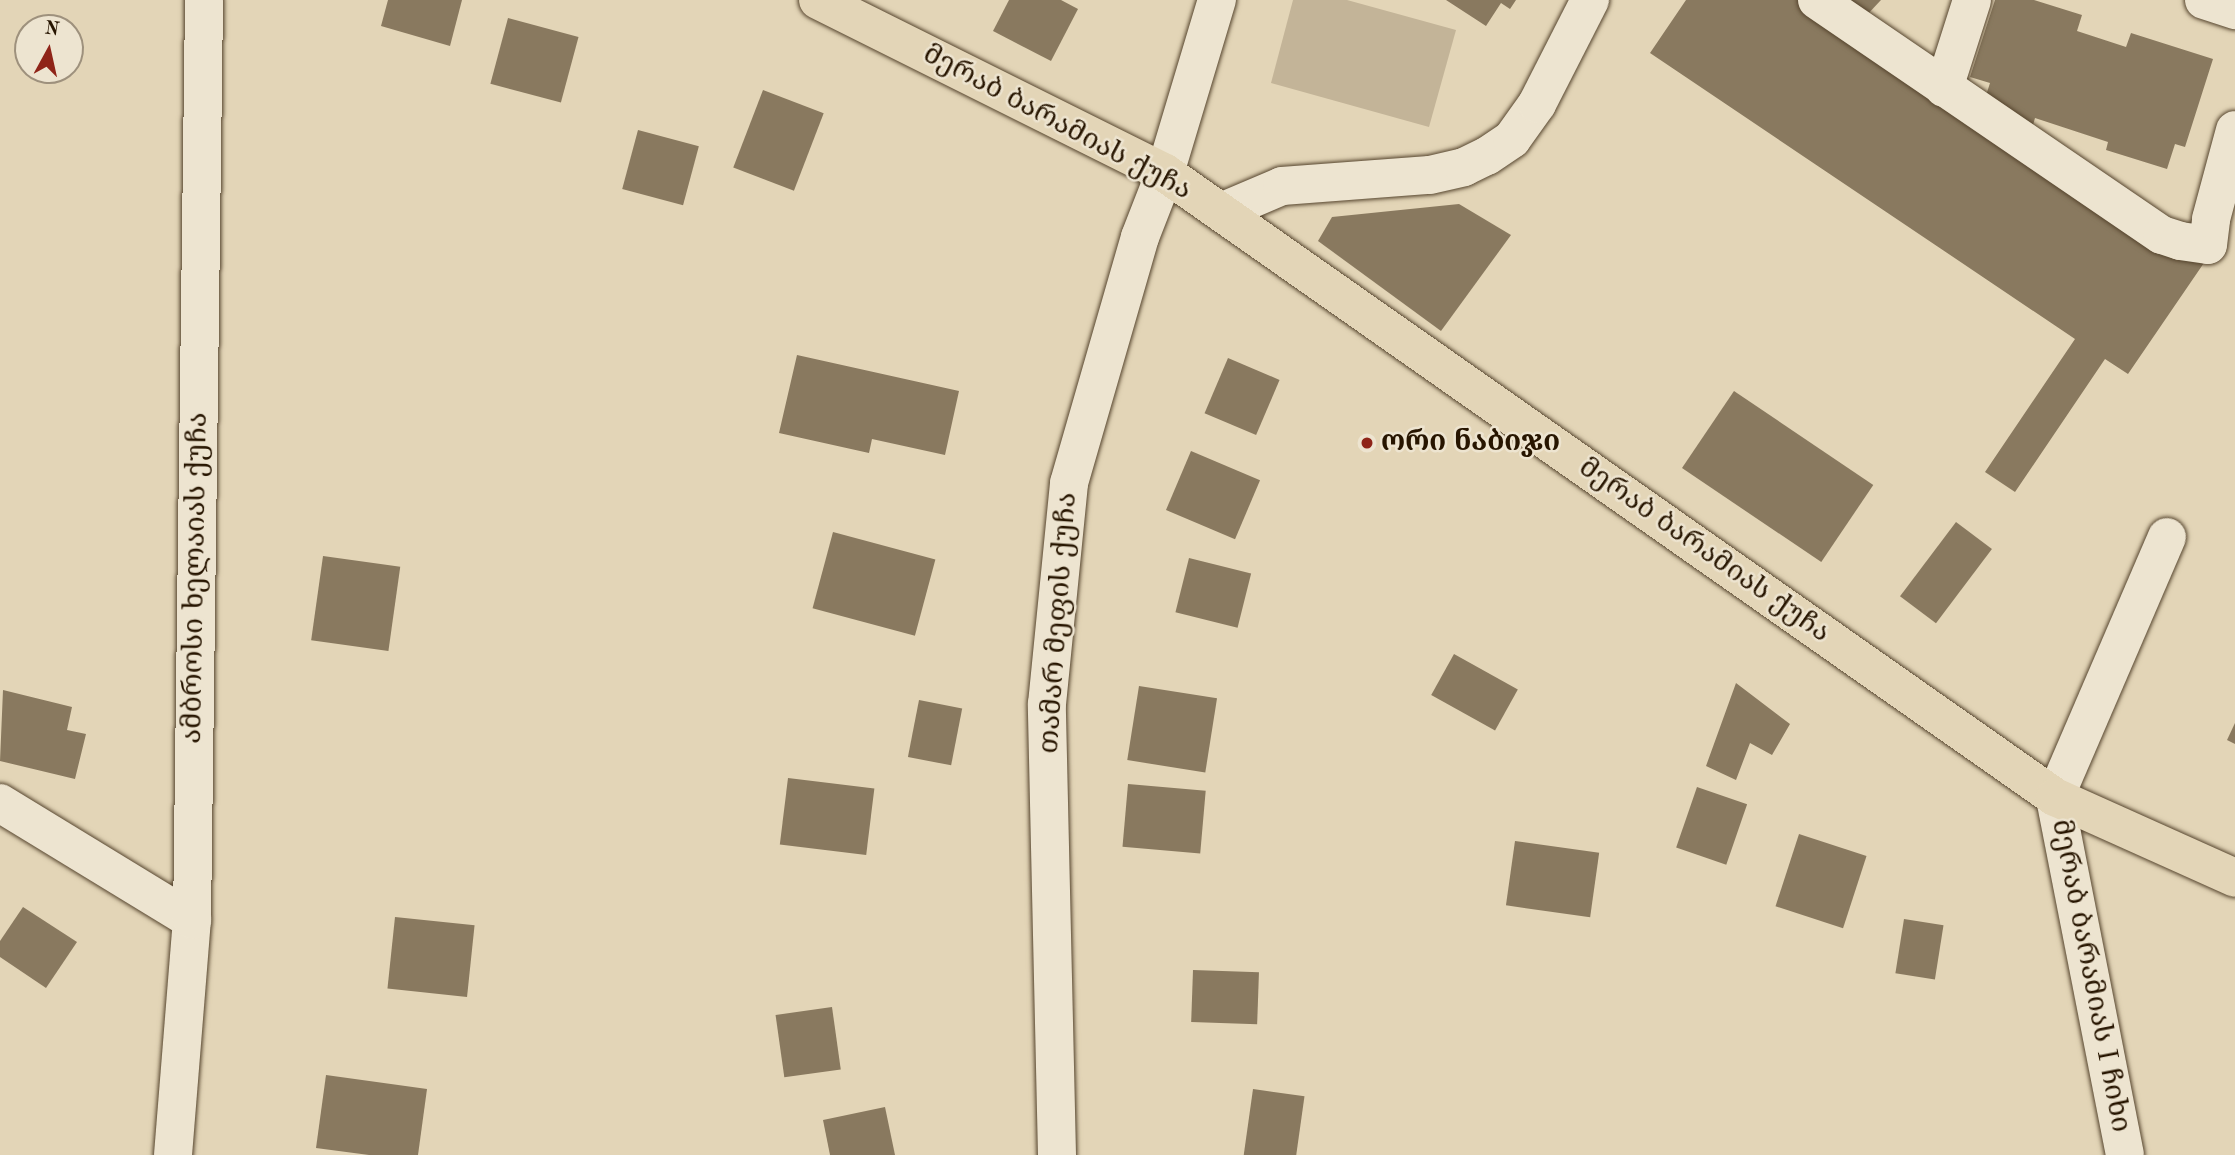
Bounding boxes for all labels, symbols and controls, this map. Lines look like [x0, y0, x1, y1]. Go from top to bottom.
north arrow [14, 14, 84, 84]
text: N [43, 19, 60, 40]
street label: მერაბ ბარამიას ქუჩა [917, 38, 1197, 208]
street label: ამბროსი ხელაიას ქუჩა [176, 412, 216, 744]
place label: ორი ნაბიჯი [1381, 426, 1560, 460]
marker: ორი ნაბიჯი [1359, 435, 1375, 451]
street label: მერაბ ბარამიას ქუჩა [1572, 451, 1836, 651]
street label: თამარ მეფის ქუჩა [1033, 491, 1085, 755]
street label: მერაბ ბარამიას I ჩიხი [2043, 817, 2137, 1135]

